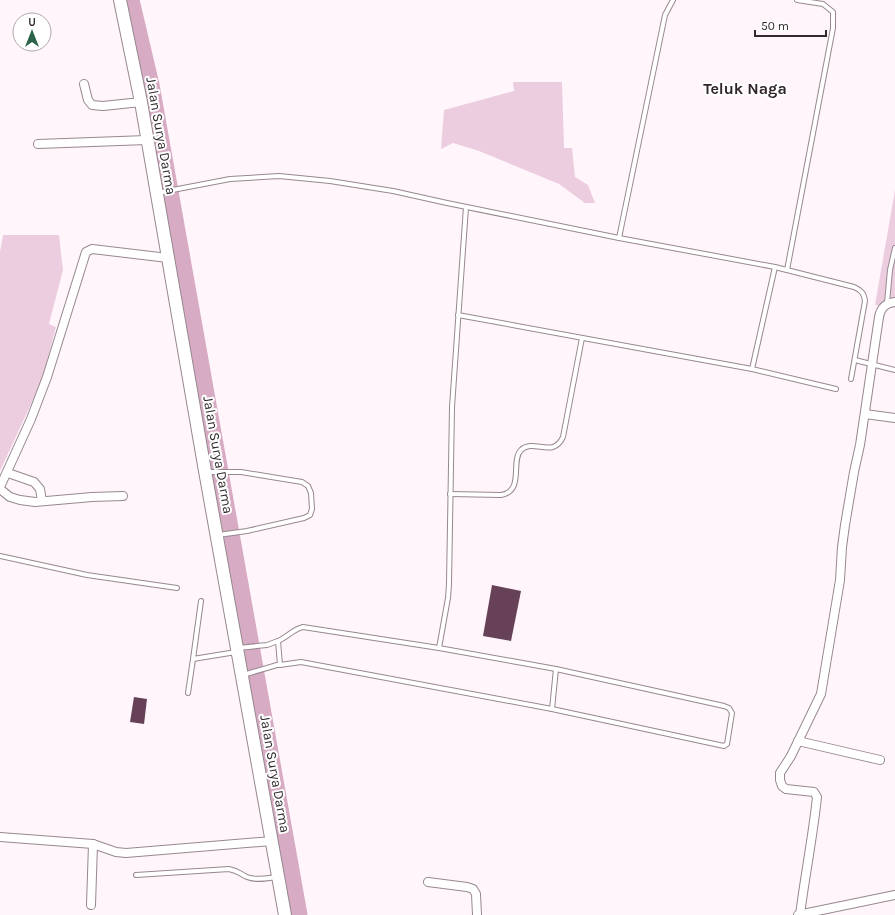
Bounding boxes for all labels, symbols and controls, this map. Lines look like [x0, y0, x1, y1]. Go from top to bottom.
north arrow [12, 12, 52, 52]
scale bar [755, 12, 826, 38]
text: U [28, 16, 36, 29]
text: 50 m [761, 19, 789, 33]
street label: Jalan Surya Darma [142, 76, 180, 196]
district label: Teluk Naga [703, 79, 787, 98]
street label: Jalan Surya Darma [199, 395, 237, 515]
street label: Jalan Surya Darma [256, 714, 294, 834]

